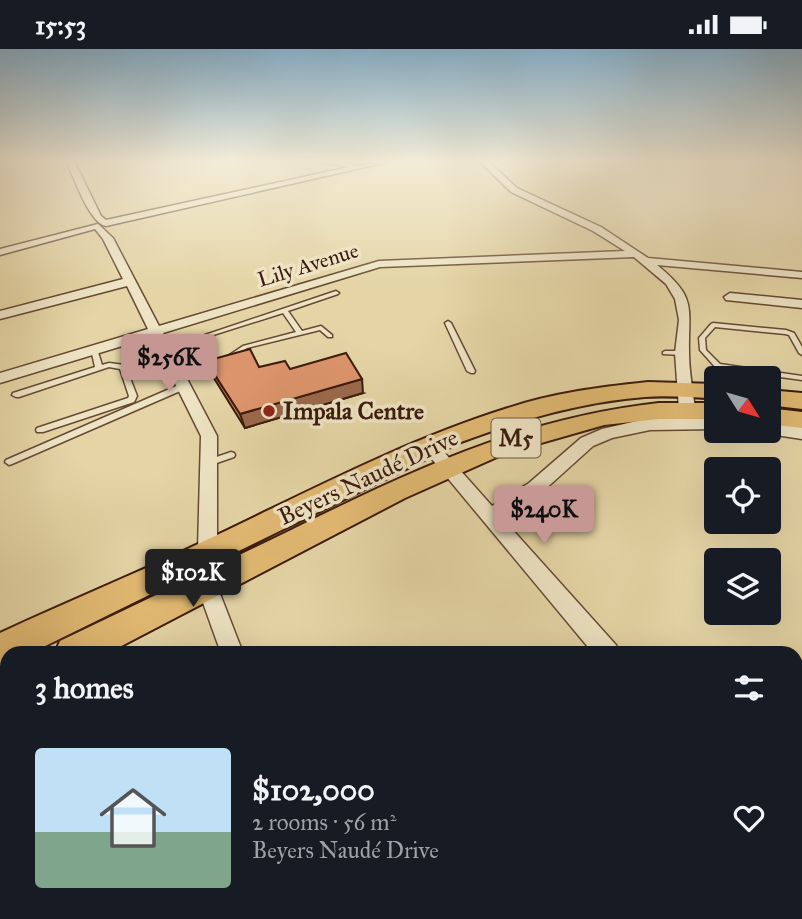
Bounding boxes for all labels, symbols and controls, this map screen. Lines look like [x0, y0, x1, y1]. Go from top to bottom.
text: 15:53 [35, 9, 86, 41]
street label: Lily Avenue [254, 237, 362, 293]
pin: $256K [120, 335, 218, 394]
text: $256K [137, 343, 201, 371]
north arrow [704, 366, 780, 443]
map controls [704, 366, 781, 625]
place label: Impala Centre [283, 396, 424, 426]
marker: Impala Centre [261, 403, 277, 419]
road number: M5 [491, 419, 540, 457]
street label: Beyers Naudé Drive [273, 422, 463, 532]
button: locate [704, 457, 781, 534]
pin: $240K [495, 487, 593, 546]
text: $240K [510, 495, 578, 523]
button: layers [704, 548, 781, 625]
pin: $102K [144, 549, 242, 609]
text: $102K [161, 558, 225, 586]
icon: filters [730, 669, 768, 707]
text: 3 homes [35, 670, 134, 706]
text: $102,000 [252, 772, 375, 808]
icon: home [91, 776, 175, 860]
icon: heart [730, 799, 768, 837]
text: 2 rooms · 56 m² [252, 808, 396, 836]
text: Beyers Naudé Drive [252, 836, 439, 864]

